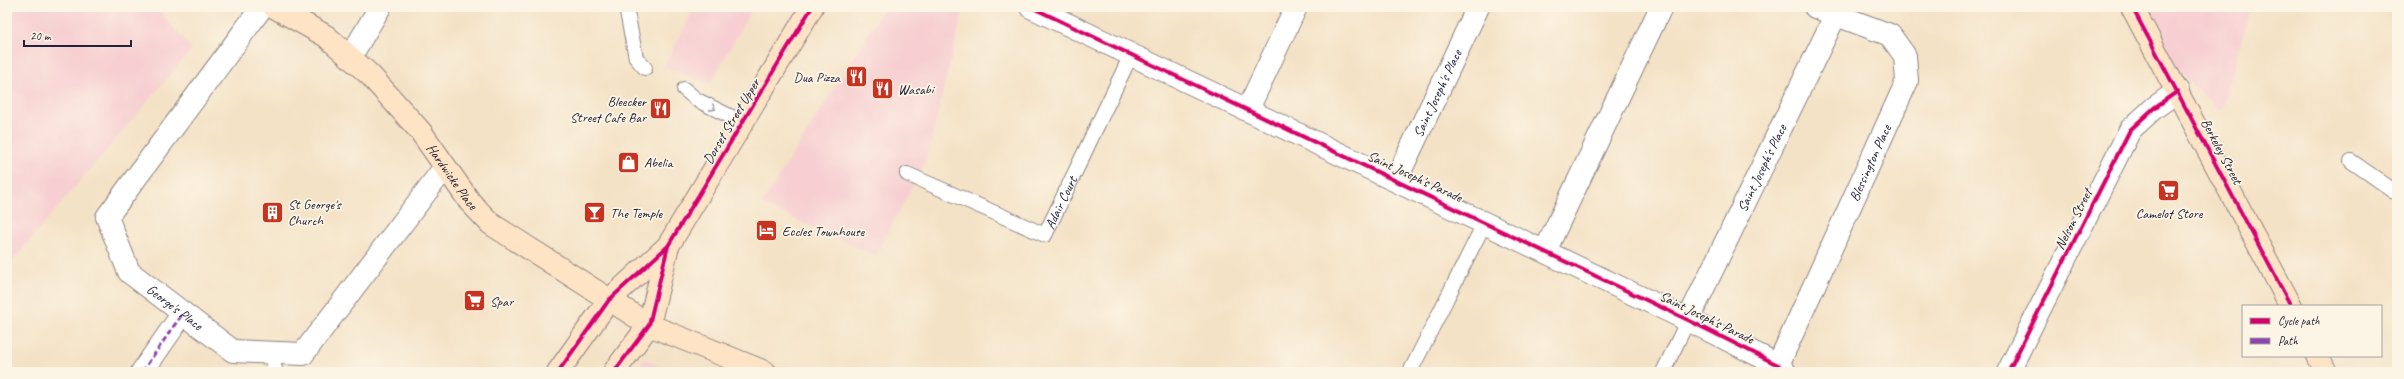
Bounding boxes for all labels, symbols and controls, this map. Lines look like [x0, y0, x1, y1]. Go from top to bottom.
scale bar [24, 22, 131, 48]
text: 20 m [30, 28, 52, 44]
street label: Saint Joseph's Place [1410, 46, 1466, 140]
restaurant icon: Dua Pizza [843, 64, 869, 90]
place label: Dua Pizza [794, 69, 841, 86]
street label: Dorset Street Upper [699, 75, 764, 167]
restaurant icon: Wasabi [869, 76, 895, 102]
place label: Wasabi [898, 81, 936, 98]
place label: Bleecker Street Cafe Bar [570, 93, 648, 126]
restaurant icon: Bleecker Street Cafe Bar [648, 96, 674, 122]
one-way arrow [708, 103, 716, 111]
street label: Berkeley Street [2197, 116, 2247, 188]
street label: Saint Joseph's Place [1734, 120, 1791, 214]
street label: Blessington Place [1846, 121, 1896, 204]
street label: Hardwicke Place [423, 140, 482, 215]
street label: Saint Joseph's Parade [1365, 147, 1466, 206]
shop icon: Abelia [616, 149, 642, 175]
place label: Abelia [644, 154, 674, 171]
street label: Adair Court [1041, 172, 1081, 232]
supermarket icon: Camelot Store [2156, 178, 2182, 204]
street label: Nelson Street [2051, 184, 2097, 252]
place label: St George's Church [288, 196, 342, 229]
building icon: St George's Church [259, 199, 285, 225]
bar icon: The Temple [582, 200, 608, 226]
place label: The Temple [610, 205, 663, 222]
place label: Camelot Store [2136, 205, 2204, 222]
hotel icon: Eccles Townhouse [753, 218, 779, 244]
place label: Eccles Townhouse [782, 223, 866, 240]
street label: George's Place [143, 281, 207, 335]
street label: Saint Joseph's Parade [1657, 287, 1758, 348]
supermarket icon: Spar [462, 288, 488, 314]
place label: Spar [490, 293, 514, 310]
legend [2242, 305, 2382, 357]
text: Cycle path [2278, 313, 2320, 329]
text: Path [2278, 333, 2298, 349]

